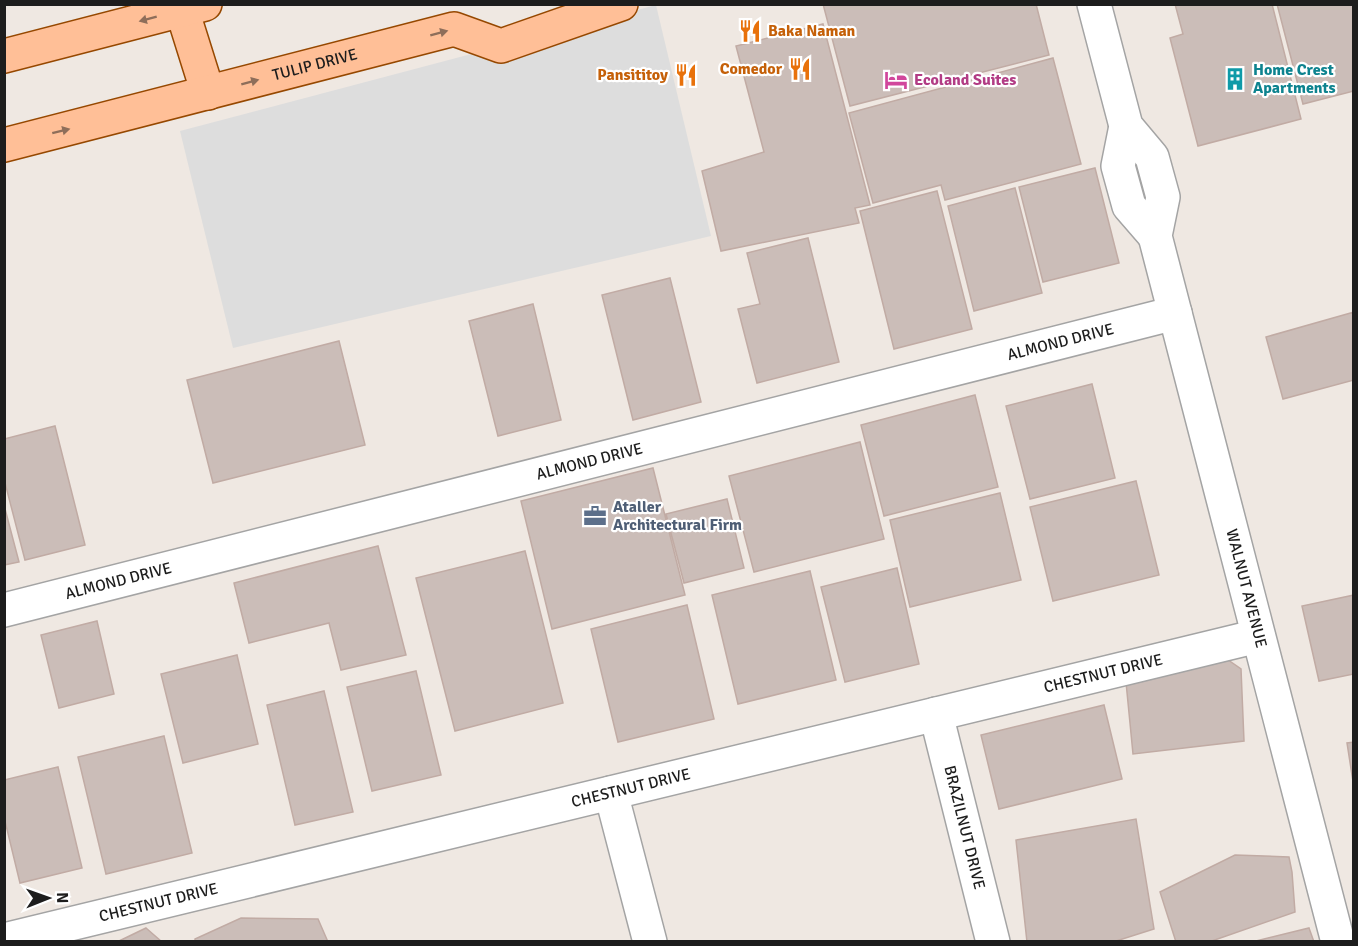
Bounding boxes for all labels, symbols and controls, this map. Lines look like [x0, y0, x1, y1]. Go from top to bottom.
one-way arrow [139, 15, 157, 24]
restaurant icon: Baka Naman [737, 18, 763, 44]
place label: Baka Naman [768, 21, 856, 41]
one-way arrow [430, 28, 448, 38]
street label: TULIP DRIVE [270, 44, 359, 85]
restaurant icon: Comedor [787, 56, 813, 82]
place label: Comedor [720, 59, 783, 79]
place label: Home Crest Apartments [1253, 60, 1336, 98]
restaurant icon: Pansititoy [673, 62, 699, 88]
place label: Pansititoy [597, 65, 668, 85]
building icon: Home Crest Apartments [1222, 66, 1248, 92]
hotel icon: Ecoland Suites [883, 67, 909, 93]
place label: Ecoland Suites [914, 70, 1016, 90]
one-way arrow [241, 77, 259, 87]
one-way arrow [52, 125, 70, 135]
street label: ALMOND DRIVE [1005, 319, 1116, 365]
street label: ALMOND DRIVE [534, 438, 645, 485]
place label: Ataller Architectural Firm [613, 497, 742, 535]
office icon: Ataller Architectural Firm [582, 503, 608, 529]
street label: WALNUT AVENUE [1221, 527, 1271, 650]
street label: ALMOND DRIVE [63, 558, 174, 604]
street label: CHESTNUT DRIVE [1042, 649, 1165, 698]
street label: CHESTNUT DRIVE [569, 764, 692, 812]
street label: BRAZILNUT DRIVE [939, 764, 989, 892]
north arrow [18, 868, 78, 928]
street label: CHESTNUT DRIVE [97, 878, 220, 927]
text: N [52, 892, 72, 903]

